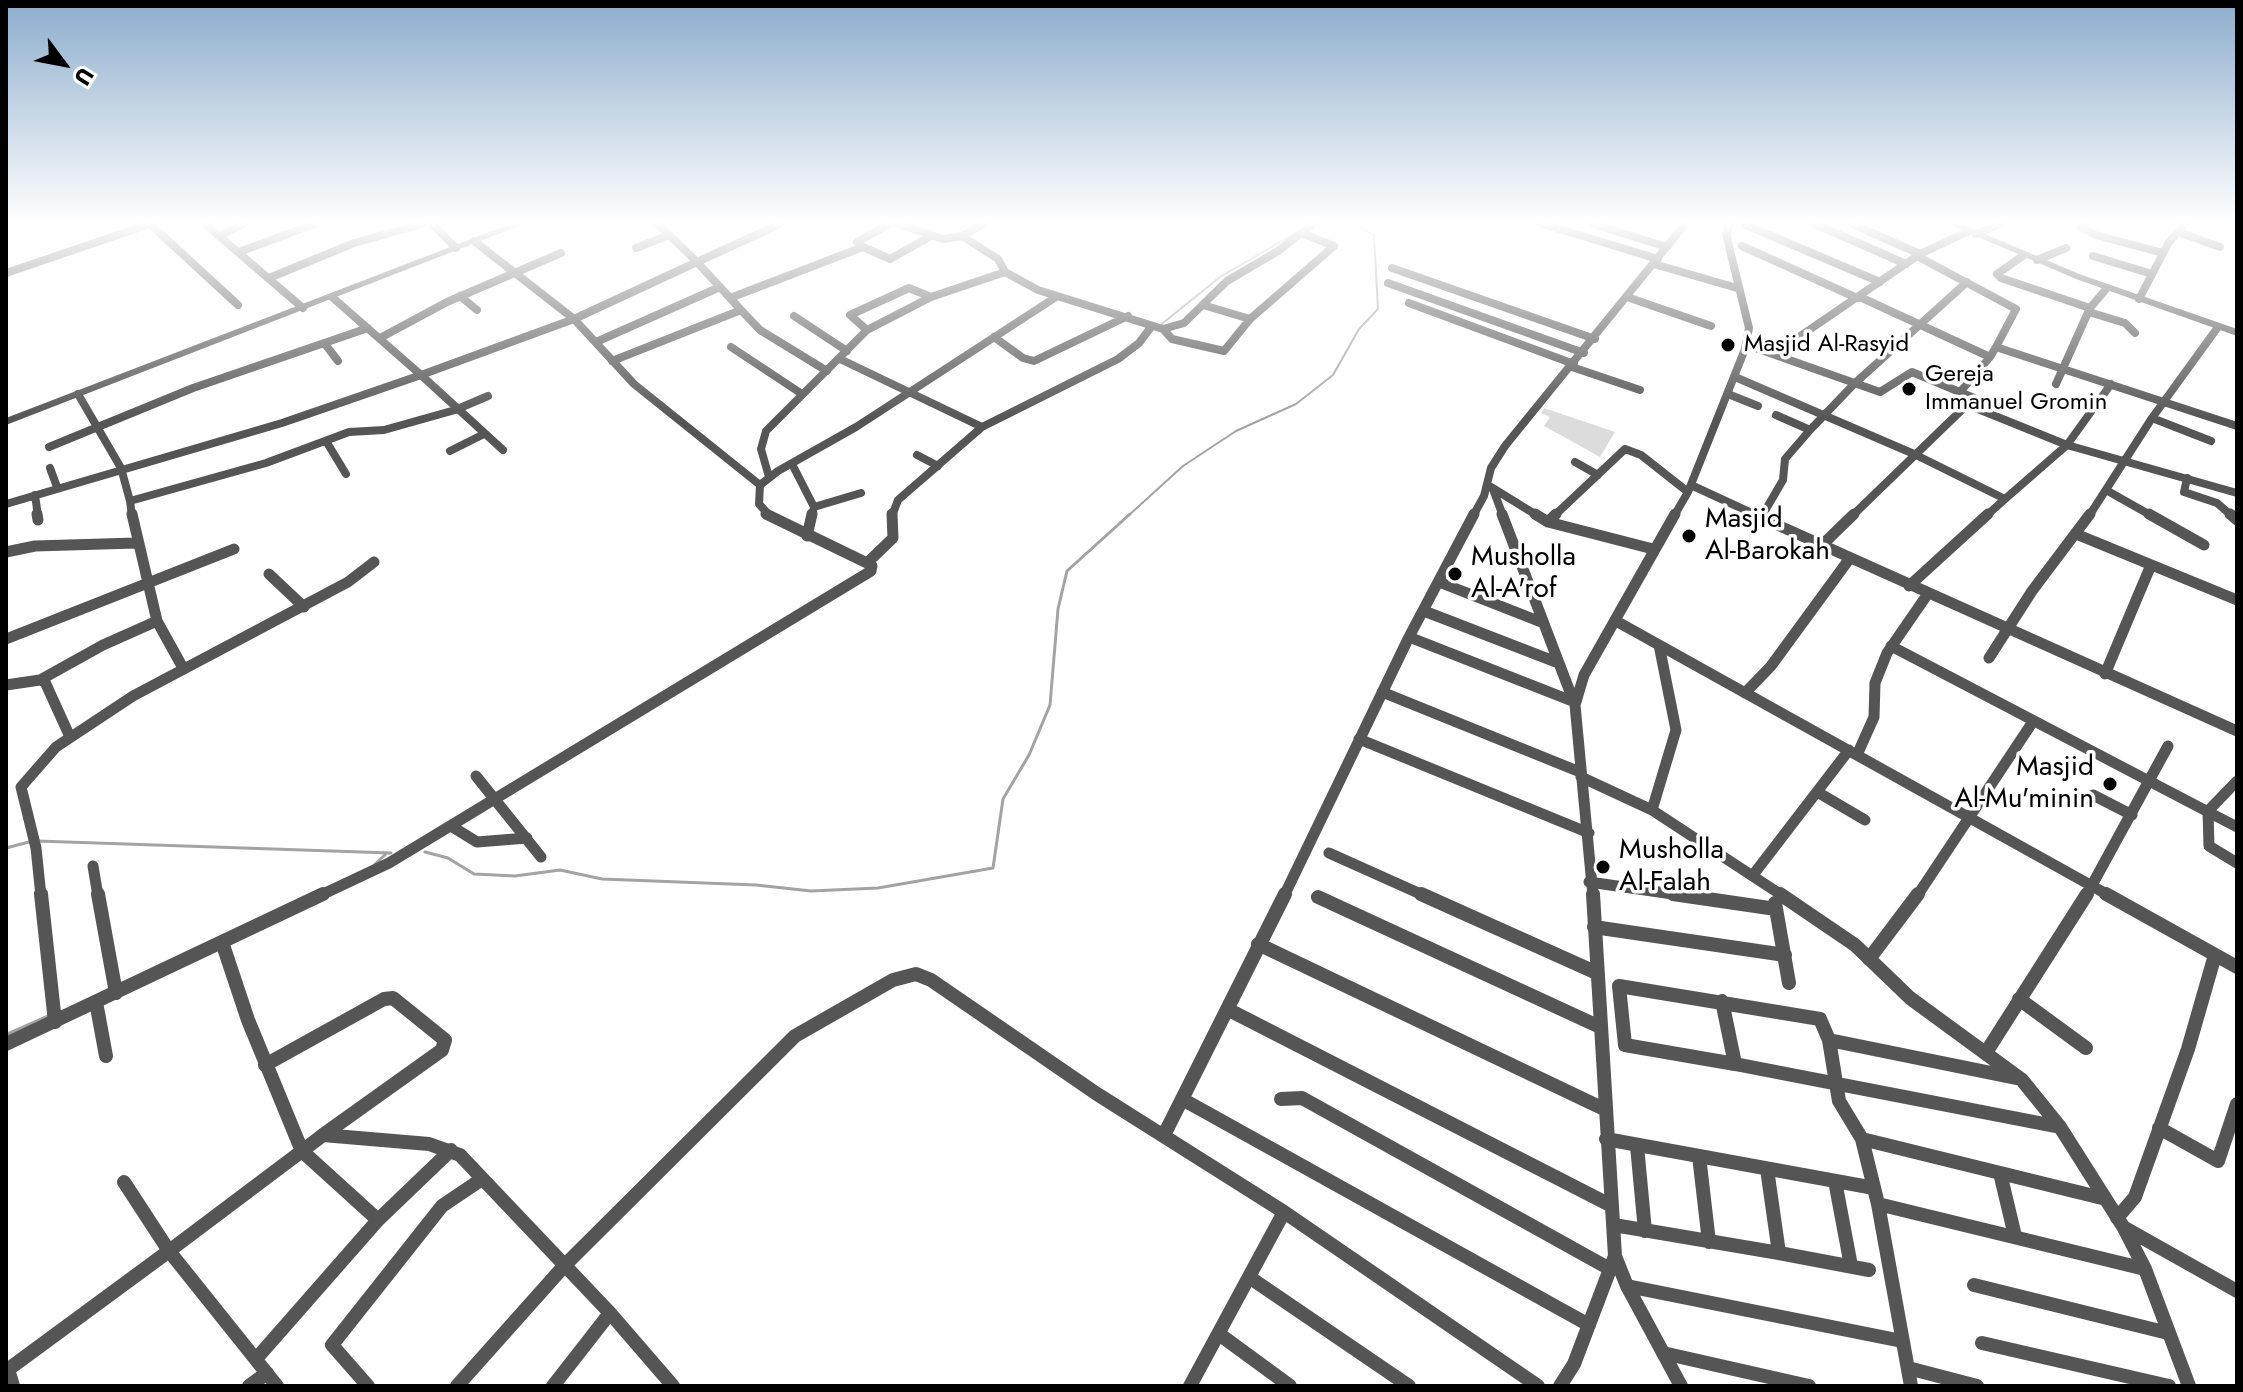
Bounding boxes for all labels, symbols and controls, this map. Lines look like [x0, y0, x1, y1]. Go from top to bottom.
north arrow [24, 24, 104, 104]
text: U [67, 62, 102, 92]
place label: Masjid Al-Rasyid [1744, 331, 1909, 359]
marker: Masjid Al-Rasyid [1719, 336, 1737, 354]
place label: Gereja Immanuel Gromin [1925, 361, 2107, 417]
marker: Gereja Immanuel Gromin [1900, 380, 1918, 398]
place label: Masjid Al-Barokah [1705, 503, 1830, 569]
marker: Masjid Al-Barokah [1680, 527, 1698, 545]
place label: Musholla Al-A'rof [1471, 541, 1576, 607]
marker: Musholla Al-A'rof [1446, 565, 1464, 583]
place label: Masjid Al-Mu'minin [1954, 751, 2094, 817]
marker: Masjid Al-Mu'minin [2101, 775, 2119, 793]
place label: Musholla Al-Falah [1619, 834, 1724, 900]
marker: Musholla Al-Falah [1594, 858, 1612, 876]

